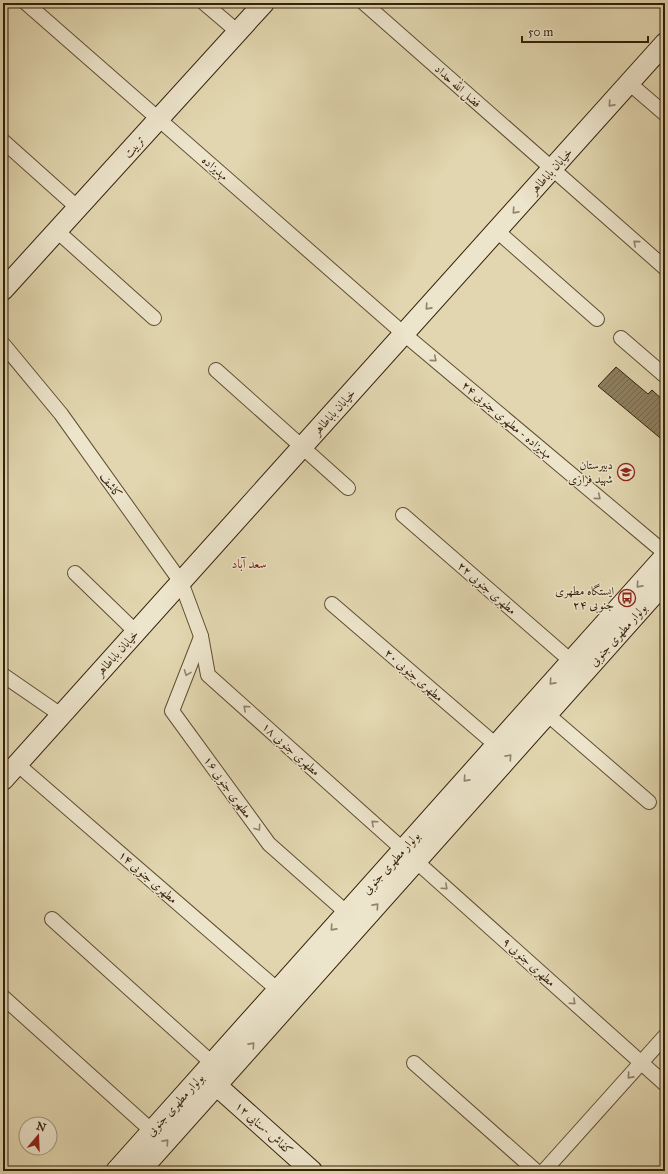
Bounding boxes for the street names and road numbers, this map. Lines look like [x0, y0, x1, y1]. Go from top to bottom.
street label: فضل الله حداد [431, 59, 486, 112]
street label: تربیت [121, 133, 148, 161]
street label: خیابان باباطاهر [525, 145, 576, 199]
street label: مهدیزاده [198, 153, 231, 184]
street label: مهدیزاده - مطهری جنوبی ۲۴ [458, 378, 555, 464]
street label: خیابان باباطاهر [308, 386, 359, 440]
street label: کاشف [97, 469, 125, 501]
street label: مطهری جنوبی ۲۲ [453, 559, 519, 619]
street label: بولوار مطهری جنوبی [586, 601, 651, 670]
street label: خیابان باباطاهر [91, 627, 142, 681]
street label: مطهری جنوبی ۲۰ [380, 646, 446, 706]
street label: مطهری جنوبی ۱۸ [258, 719, 323, 780]
street label: مطهری جنوبی ۱۶ [199, 753, 255, 822]
street label: بولوار مطهری جنوبی [359, 829, 424, 898]
street label: مطهری جنوبی ۱۴ [114, 848, 180, 908]
street label: مطهری جنوبی ۹ [498, 935, 558, 991]
street label: بولوار مطهری جنوبی [143, 1071, 208, 1140]
street label: کفاش -سنایی ۱۲ [232, 1099, 296, 1158]

